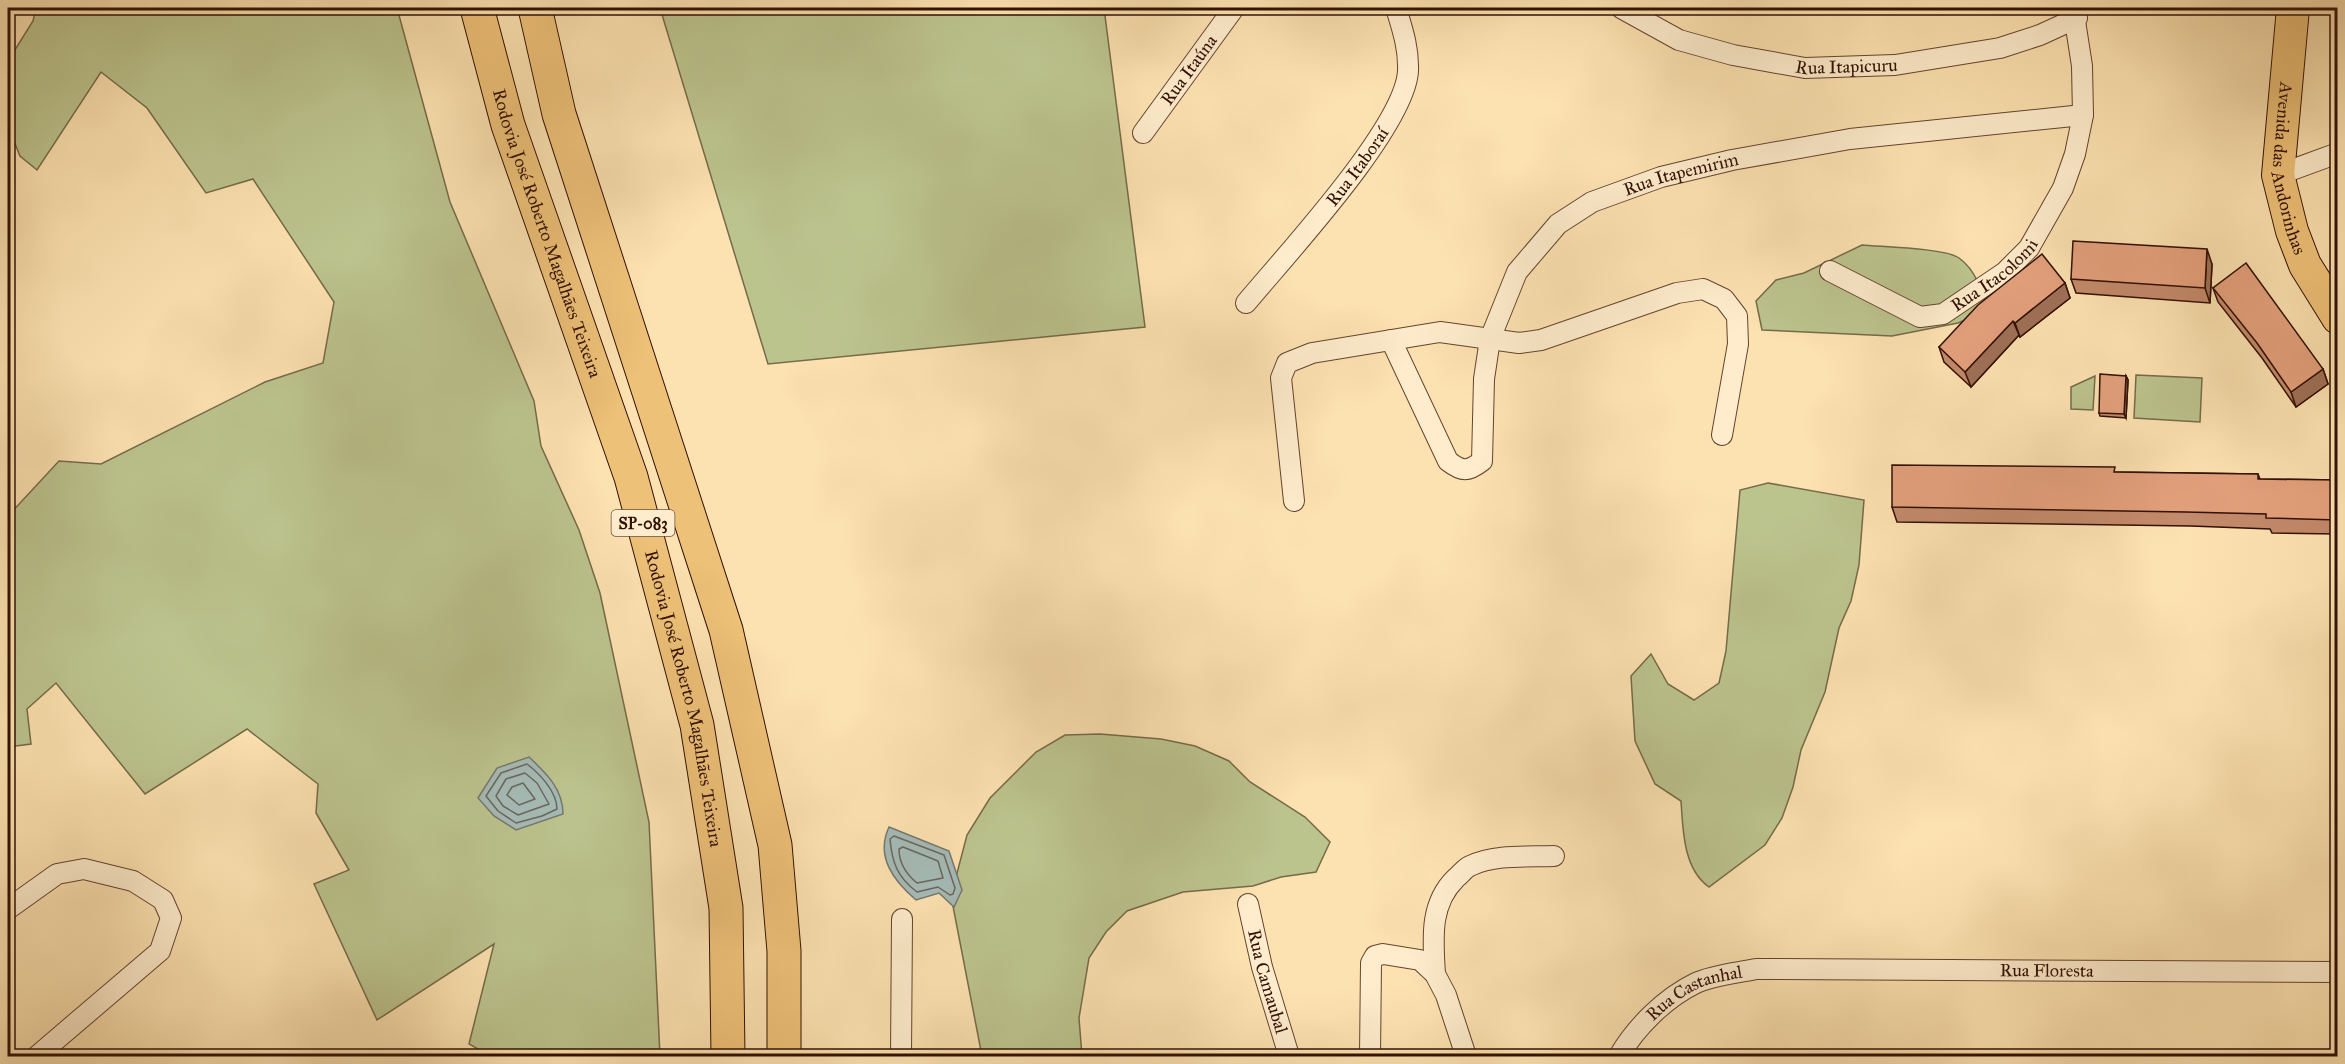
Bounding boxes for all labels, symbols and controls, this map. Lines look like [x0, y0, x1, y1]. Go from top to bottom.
street label: Rua Itaúna [1156, 30, 1222, 110]
street label: Rua Itapicuru [1794, 54, 1898, 80]
street label: Avenida das Andorinhas [2266, 80, 2311, 258]
street label: Rodovia José Roberto Magalhães Teixeira [488, 86, 607, 381]
street label: Rua Itaboraí [1321, 122, 1394, 211]
street label: Rua Itapemirim [1621, 148, 1741, 201]
street label: Rua Itacolomi [1947, 235, 2043, 316]
road number: SP-083 [612, 510, 674, 536]
street label: Rodovia José Roberto Magalhães Teixeira [640, 548, 727, 849]
street label: Rua Camaubal [1243, 927, 1293, 1036]
street label: Rua Floresta [2000, 959, 2094, 982]
street label: Rua Castanhal [1641, 961, 1744, 1025]

